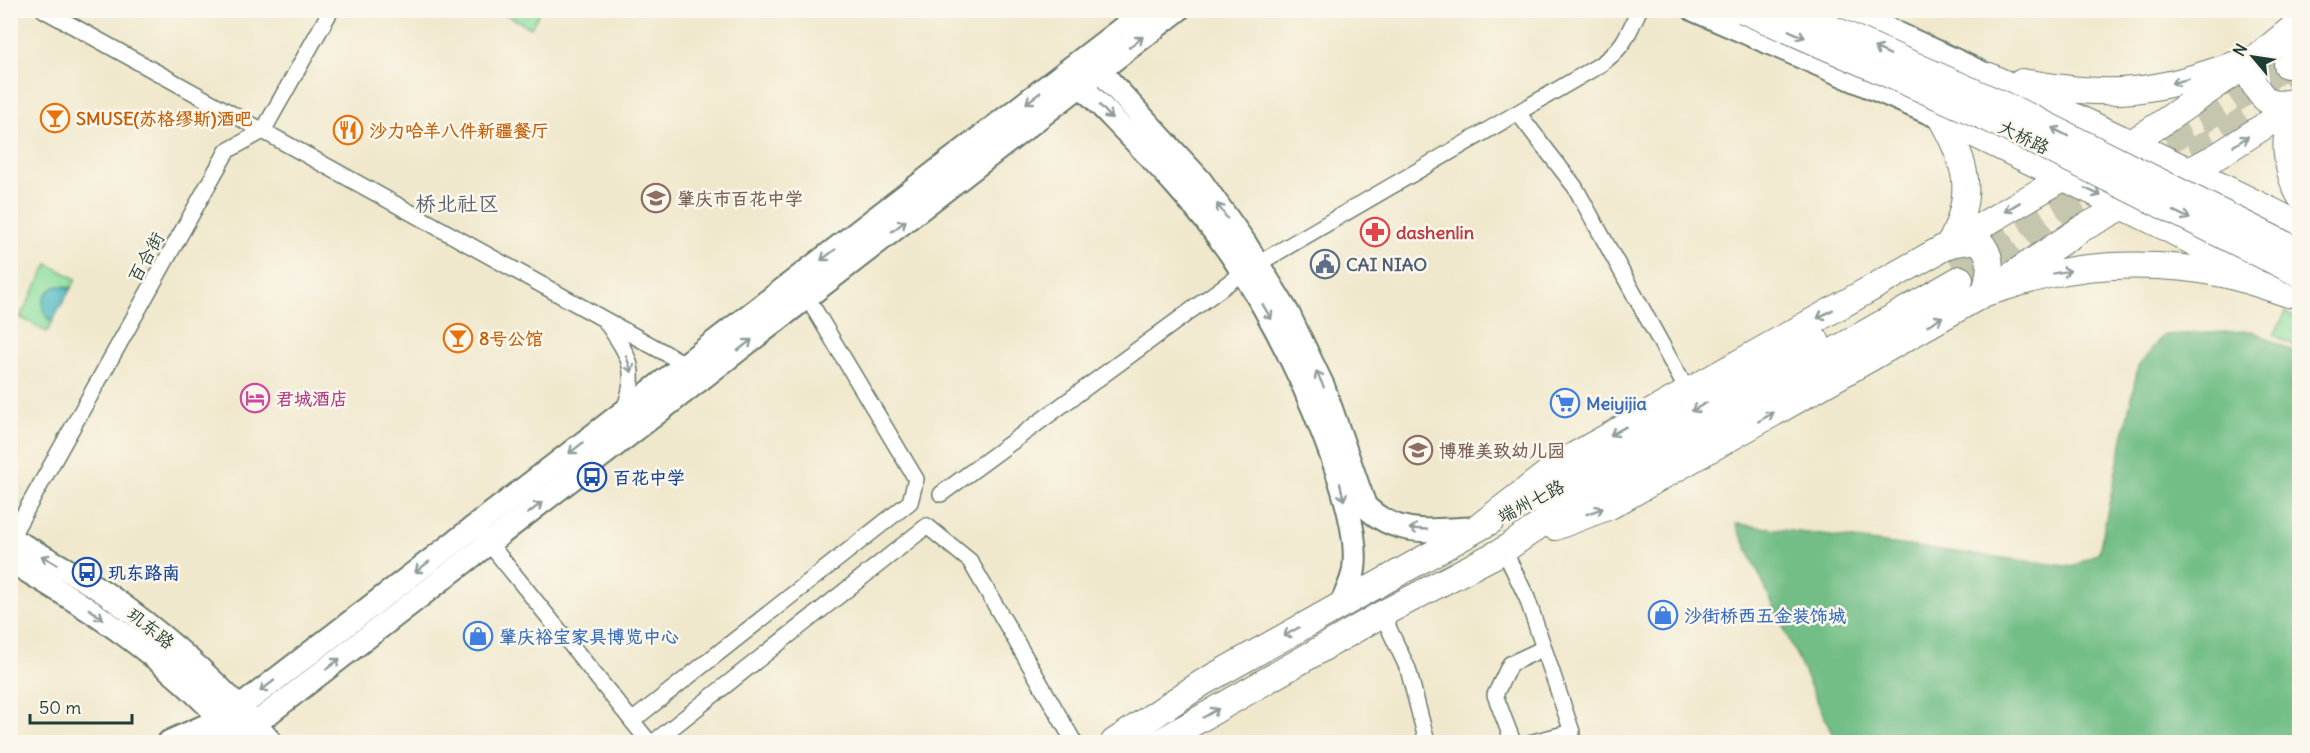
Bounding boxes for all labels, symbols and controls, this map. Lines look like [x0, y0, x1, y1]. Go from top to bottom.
north arrow [2223, 27, 2283, 87]
one-way arrow [1787, 29, 1805, 40]
one-way arrow [1128, 36, 1144, 49]
text: N [2228, 40, 2251, 59]
one-way arrow [1874, 45, 1892, 56]
one-way arrow [2171, 76, 2190, 87]
one-way arrow [1026, 92, 1042, 104]
bar icon: SMUSE(苏格缪斯)酒吧 [39, 102, 71, 134]
one-way arrow [1099, 104, 1114, 119]
place label: SMUSE(苏格缪斯)酒吧 [76, 107, 252, 130]
restaurant icon: 沙力哈羊八件新疆餐厅 [332, 114, 364, 146]
street label: 大桥路 [1995, 115, 2053, 159]
place label: 沙力哈羊八件新疆餐厅 [369, 119, 549, 142]
one-way arrow [2051, 125, 2069, 137]
one-way arrow [2232, 135, 2249, 147]
school or university icon: 肇庆市百花中学 [640, 182, 672, 214]
one-way arrow [2083, 186, 2101, 198]
place label: 肇庆市百花中学 [677, 187, 803, 210]
district label: 桥北社区 [415, 190, 499, 217]
one-way arrow [2004, 201, 2021, 213]
one-way arrow [1216, 203, 1228, 219]
one-way arrow [2173, 210, 2191, 222]
pharmacy icon: dashenlin [1359, 216, 1391, 248]
one-way arrow [891, 219, 907, 232]
place label: dashenlin [1396, 221, 1475, 244]
street label: 百合街 [123, 228, 169, 286]
public building icon: CAI NIAO [1309, 248, 1341, 280]
one-way arrow [821, 249, 837, 261]
place label: CAI NIAO [1346, 253, 1427, 276]
one-way arrow [2052, 266, 2071, 277]
one-way arrow [1262, 303, 1274, 320]
one-way arrow [1817, 309, 1834, 321]
one-way arrow [1926, 315, 1944, 326]
bar icon: 8号公馆 [442, 322, 474, 354]
place label: 8号公馆 [479, 327, 543, 350]
one-way arrow [736, 339, 752, 352]
one-way arrow [625, 354, 636, 372]
one-way arrow [1313, 370, 1325, 388]
hotel icon: 君城酒店 [239, 382, 271, 414]
place label: 君城酒店 [276, 387, 348, 410]
supermarket icon: Meiyijia [1549, 387, 1581, 419]
place label: Meiyijia [1586, 392, 1647, 415]
one-way arrow [1691, 401, 1708, 413]
one-way arrow [1757, 411, 1774, 423]
one-way arrow [1610, 426, 1628, 437]
school or university icon: 博雅美致幼儿园 [1402, 434, 1434, 466]
place label: 博雅美致幼儿园 [1439, 439, 1565, 462]
one-way arrow [569, 442, 585, 455]
bus stop icon: 百花中学 [576, 461, 608, 493]
place label: 百花中学 [613, 466, 685, 489]
street label: 端州七路 [1494, 474, 1568, 528]
one-way arrow [1337, 482, 1349, 501]
one-way arrow [527, 501, 543, 514]
one-way arrow [1585, 505, 1604, 516]
one-way arrow [1409, 524, 1429, 535]
one-way arrow [41, 554, 58, 566]
bus stop icon: 玑东路南 [71, 556, 103, 588]
place label: 玑东路南 [108, 561, 180, 584]
one-way arrow [414, 561, 430, 573]
shop icon: 沙街桥西五金装饰城 [1647, 599, 1679, 631]
street label: 玑东路 [123, 602, 179, 654]
place label: 沙街桥西五金装饰城 [1684, 604, 1846, 627]
one-way arrow [88, 607, 104, 620]
shop icon: 肇庆裕宝家具博览中心 [462, 620, 494, 652]
place label: 肇庆裕宝家具博览中心 [499, 625, 679, 648]
one-way arrow [1283, 626, 1300, 638]
one-way arrow [325, 657, 341, 670]
one-way arrow [259, 679, 275, 692]
scale bar [30, 687, 132, 725]
text: 50 m [39, 696, 81, 719]
one-way arrow [1202, 707, 1219, 719]

